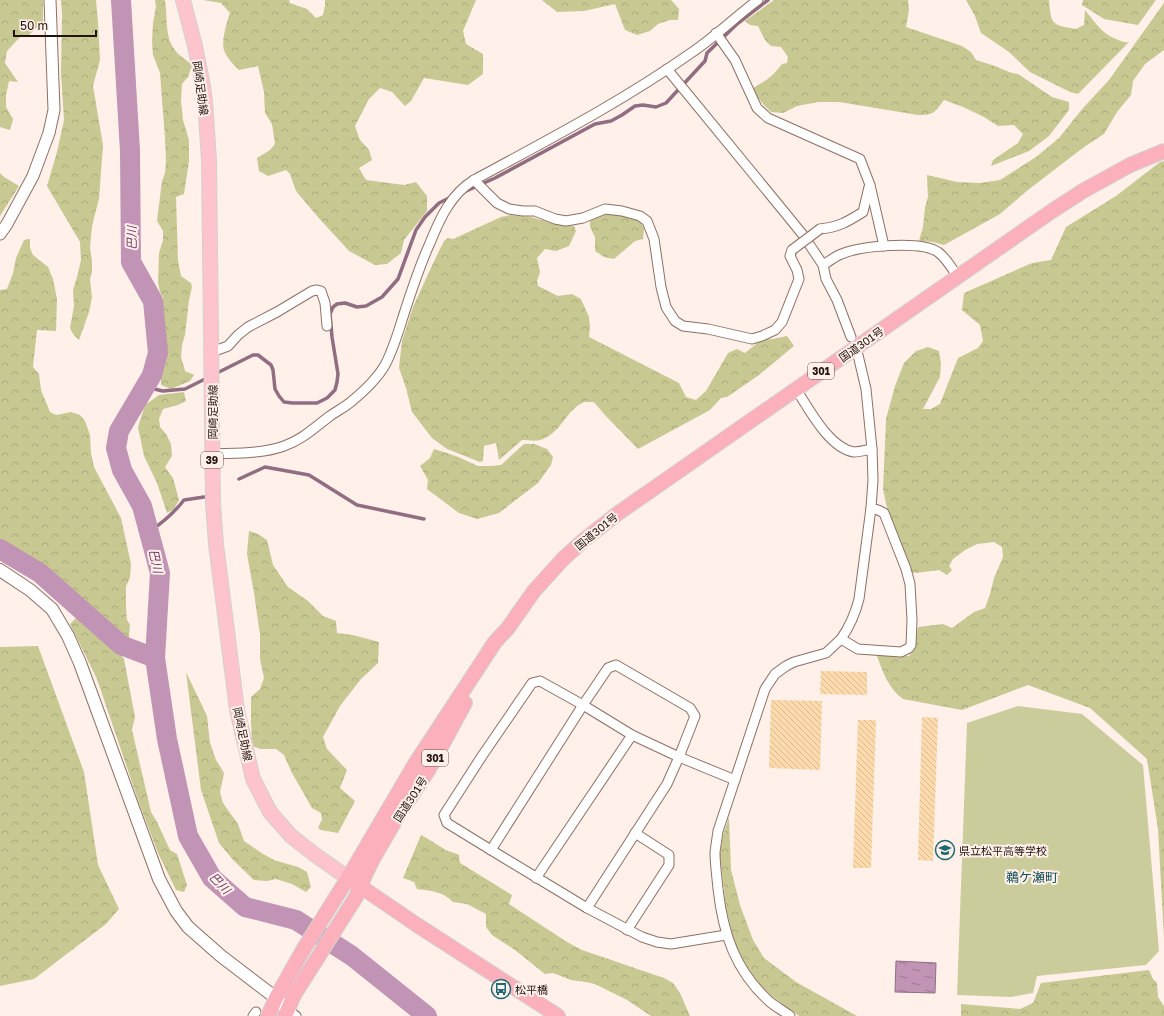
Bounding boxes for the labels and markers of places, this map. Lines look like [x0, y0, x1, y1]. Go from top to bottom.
school or university icon: 県立松平高等学校 [934, 839, 956, 861]
place label: 県立松平高等学校 [959, 844, 1047, 857]
bus stop icon: 松平橋 [490, 978, 512, 1000]
place label: 松平橋 [515, 983, 548, 996]

